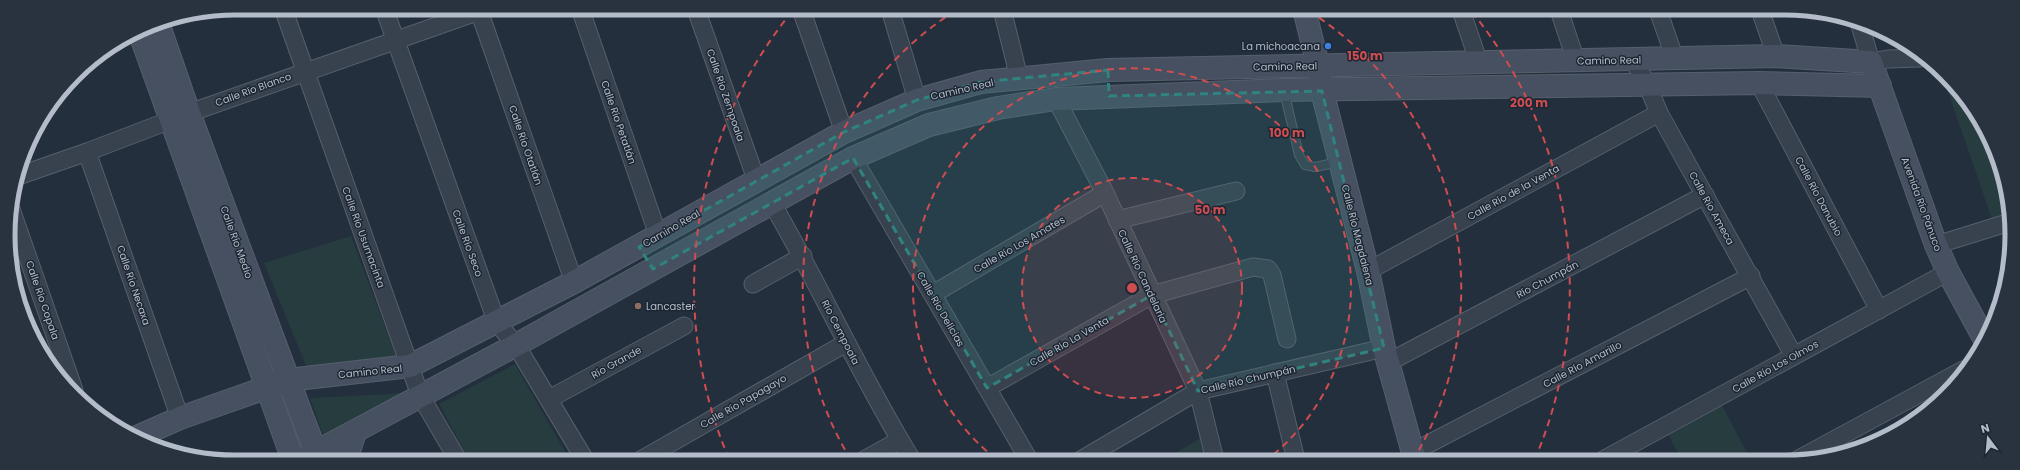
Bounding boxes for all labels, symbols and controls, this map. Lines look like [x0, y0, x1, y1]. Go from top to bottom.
place label: La michoacana [1242, 39, 1320, 54]
marker: La michoacana [1323, 41, 1333, 51]
street label: Calle Río Zempoala [703, 47, 748, 143]
text: 150 m [1347, 47, 1383, 64]
street label: Camino Real [1577, 52, 1641, 69]
street label: Camino Real [1253, 58, 1317, 75]
street label: Calle Río Blanco [213, 69, 293, 110]
street label: Camino Real [929, 75, 995, 104]
street label: Calle Río Petatlán [597, 78, 640, 166]
text: 200 m [1510, 94, 1548, 111]
street label: Calle Río Otatlán [505, 103, 546, 187]
text: 100 m [1269, 124, 1305, 141]
street label: Calle Río Danubio [1791, 154, 1846, 239]
street label: Avenida Río Pánuco [1898, 155, 1946, 253]
street label: Calle Río de la Venta [1464, 161, 1562, 224]
street label: Calle Río Ameca [1685, 169, 1738, 248]
street label: Calle Río Magdalena [1338, 183, 1377, 287]
street label: Calle Río Usumacinta [338, 185, 389, 290]
text: 50 m [1195, 201, 1226, 218]
street label: Calle Río Medio [216, 204, 257, 281]
street label: Camino Real [640, 206, 703, 251]
street label: Calle Río Seco [448, 208, 487, 279]
street label: Calle Río Los Amates [971, 212, 1068, 277]
street label: Calle Río Candelaria [1114, 227, 1171, 326]
street label: Calle Río Necaxa [113, 243, 154, 327]
street label: Río Chumpán [1514, 257, 1581, 302]
street label: Calle Río Copala [22, 259, 63, 342]
street label: Calle Río Delicias [913, 269, 968, 350]
centre of rings [1125, 281, 1139, 295]
street label: Río Cempoala [818, 297, 863, 367]
place label: Lancaster [646, 299, 695, 314]
marker: Lancaster [633, 301, 643, 311]
street label: Calle Río La Venta [1027, 313, 1112, 370]
street label: Calle Río Los Olmos [1729, 336, 1821, 396]
street label: Calle Río Amarillo [1540, 337, 1624, 392]
street label: Río Grande [588, 342, 644, 382]
street label: Camino Real [337, 361, 403, 382]
street label: Calle Río Chumpán [1199, 361, 1297, 398]
street label: Calle Río Papagayo [697, 371, 789, 432]
north arrow [1968, 418, 2008, 458]
text: N [1979, 420, 1991, 437]

